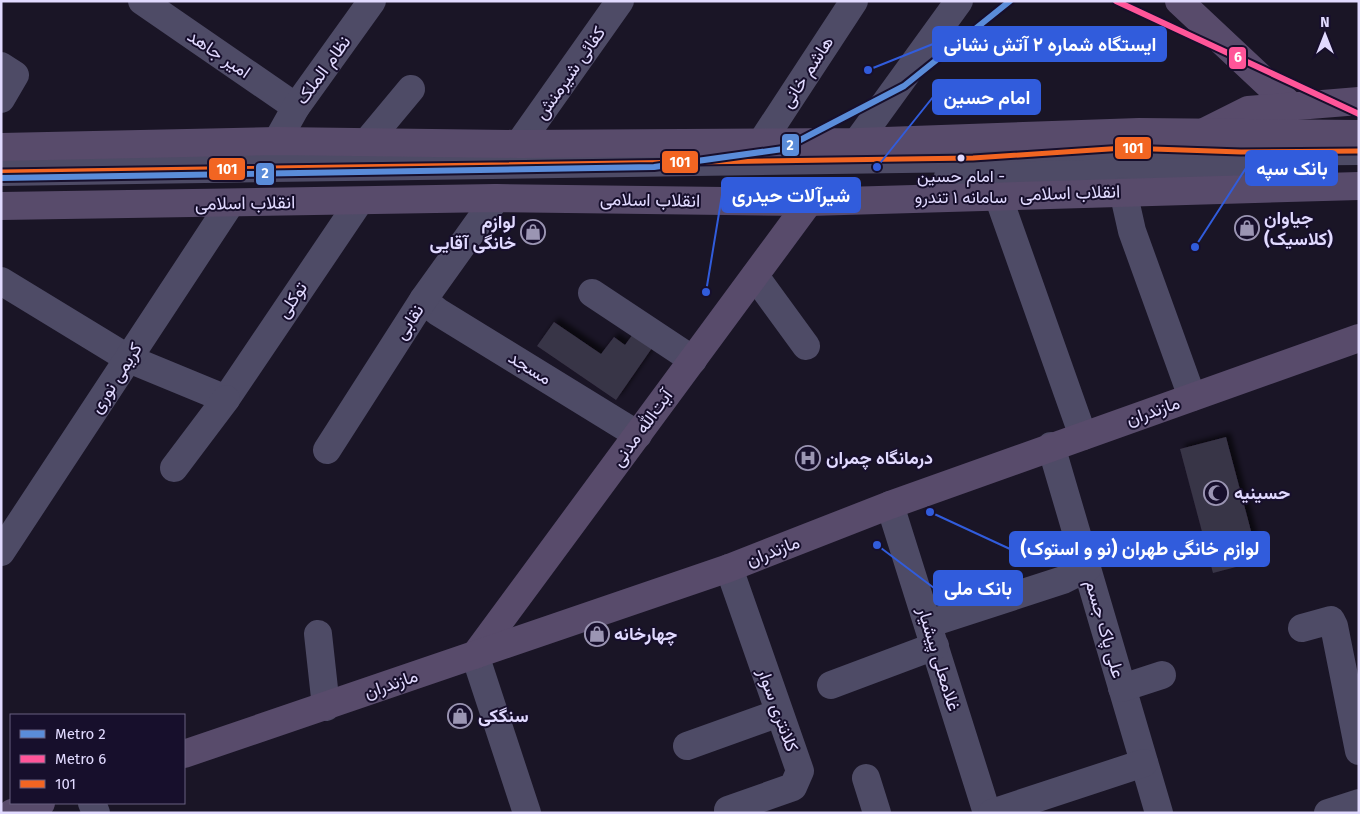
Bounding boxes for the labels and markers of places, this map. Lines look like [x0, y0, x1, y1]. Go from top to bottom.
callout: ایستگاه شماره ۲ آتش نشانی [933, 27, 1166, 61]
callout: امام حسین [933, 80, 1040, 114]
callout: بانک سپه [1246, 151, 1337, 185]
marker: امام حسین - سامانه ۱ تندرو [956, 153, 966, 163]
place label: امام حسین - سامانه ۱ تندرو [915, 166, 1007, 208]
callout: شیرآلات حیدری [722, 178, 860, 212]
place label: جیاوان (کلاسیک) [1264, 207, 1333, 250]
place label: لوازم خانگی آقایی [429, 211, 516, 254]
shop icon: جیاوان (کلاسیک) [1234, 215, 1260, 241]
shop icon: لوازم خانگی آقایی [520, 219, 546, 245]
hospital icon: درمانگاه چمران [795, 445, 821, 471]
place label: درمانگاه چمران [826, 447, 933, 470]
mosque icon: حسینیه [1203, 480, 1229, 506]
place label: حسینیه [1234, 482, 1290, 504]
callout: لوازم خانگی طهران (نو و استوک) [1010, 532, 1269, 566]
callout: بانک ملی [934, 571, 1022, 605]
shop icon: چهارخانه [584, 621, 610, 647]
place label: چهارخانه [614, 623, 677, 646]
shop icon: سنگکی [447, 703, 473, 729]
place label: سنگکی [478, 705, 529, 727]

